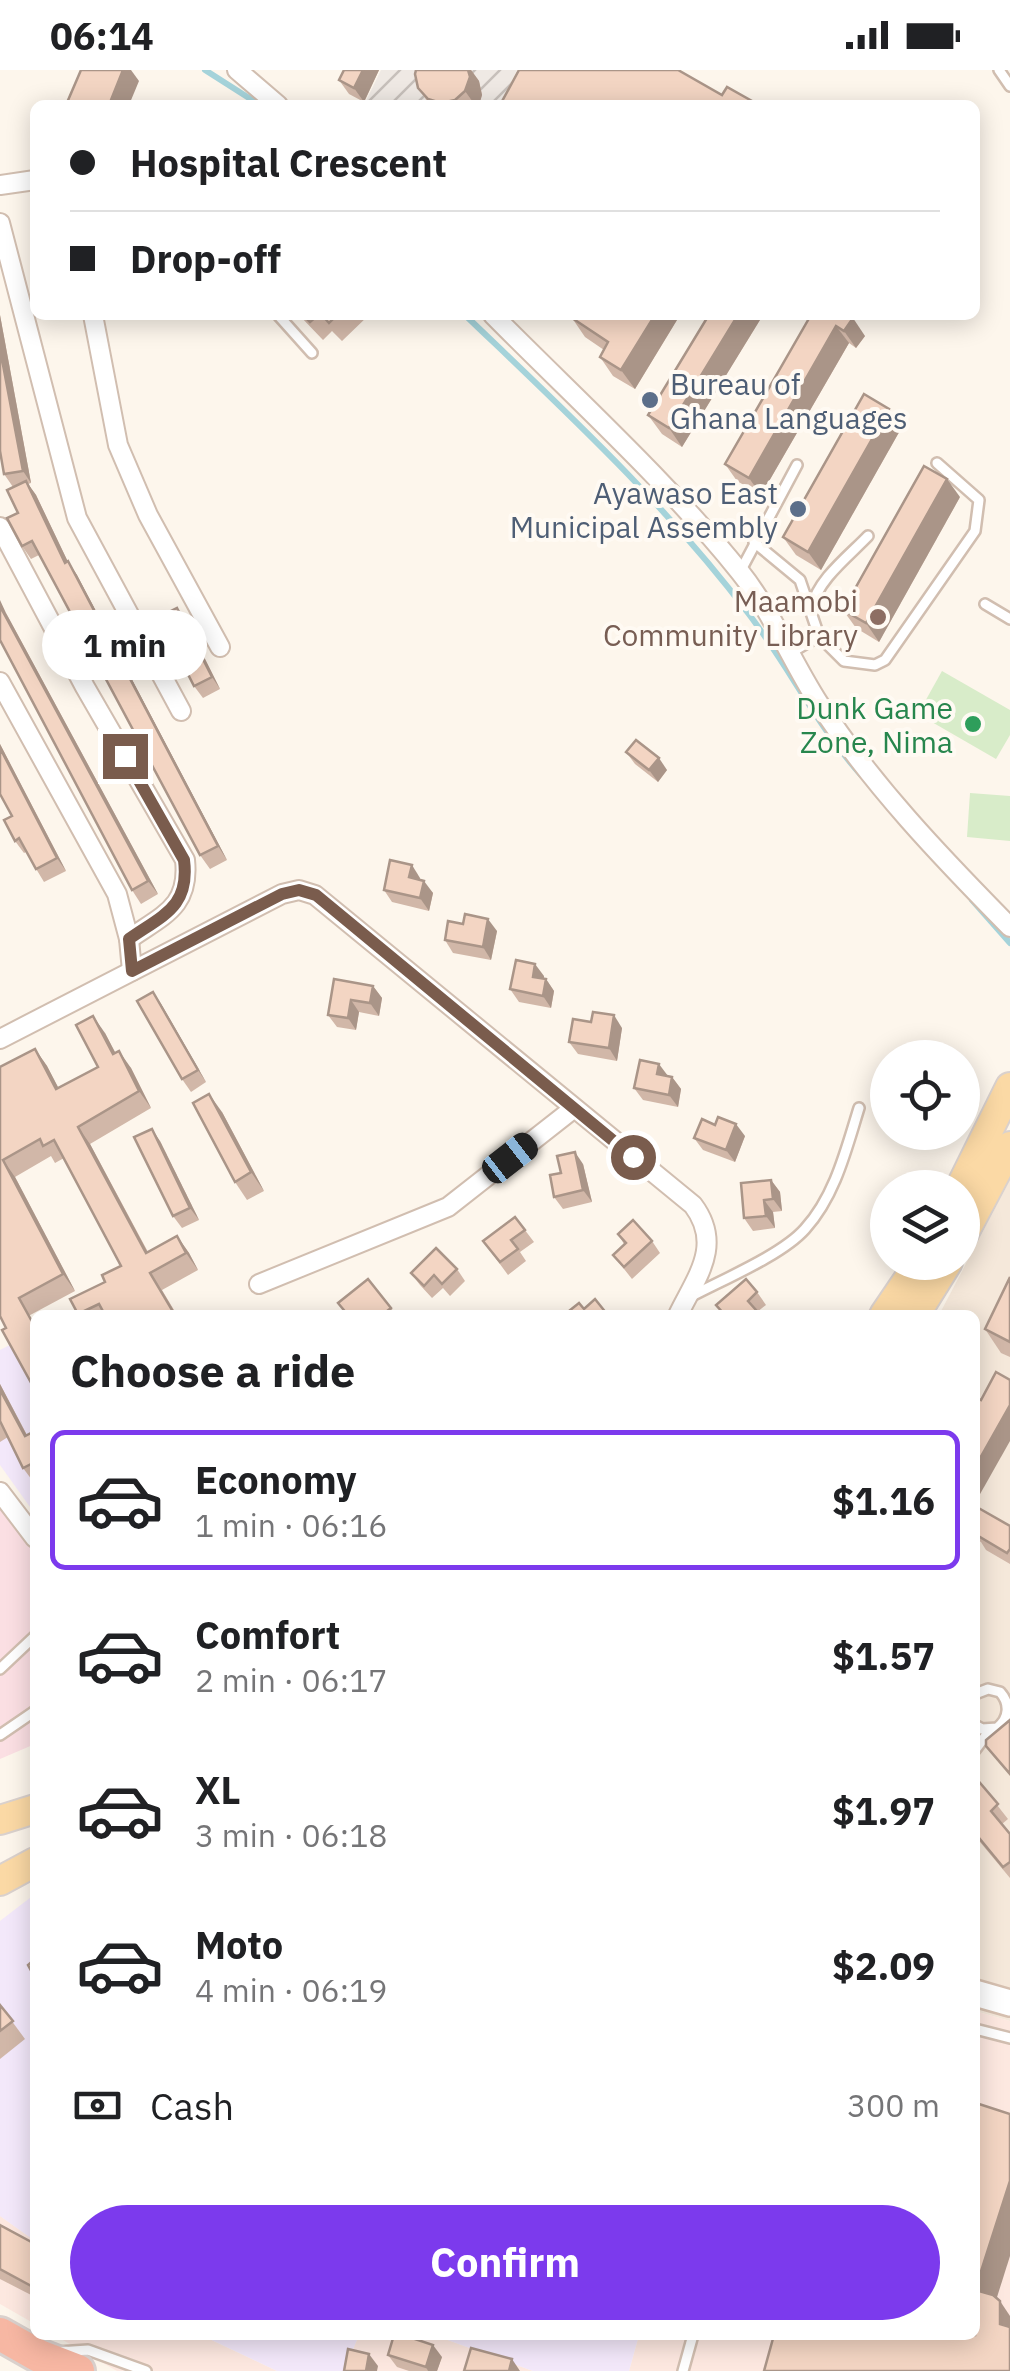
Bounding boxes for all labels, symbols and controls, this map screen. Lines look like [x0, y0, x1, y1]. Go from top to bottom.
text: 06:14 [50, 11, 154, 60]
text: Hospital Crescent [130, 138, 447, 187]
text: Drop-off [130, 234, 281, 283]
place label: Bureau of Ghana Languages [670, 364, 908, 437]
marker: Bureau of Ghana Languages [639, 389, 661, 411]
place label: Ayawaso East Municipal Assembly [510, 473, 778, 546]
marker: Ayawaso East Municipal Assembly [787, 498, 809, 520]
place label: Maamobi Community Library [603, 581, 858, 654]
marker: Maamobi Community Library [867, 606, 889, 628]
callout: 1 min [42, 611, 208, 681]
text: 1 min [83, 624, 166, 666]
place label: Dunk Game Zone, Nima [796, 688, 953, 761]
marker: Dunk Game Zone, Nima [962, 713, 984, 735]
route end [103, 734, 148, 779]
map controls [870, 1040, 980, 1280]
button: locate [870, 1040, 980, 1150]
car [477, 1128, 543, 1188]
route start [611, 1135, 656, 1180]
button: layers [870, 1170, 980, 1280]
text: Choose a ride [70, 1341, 355, 1399]
icon: car [75, 1455, 165, 1545]
text: Economy [195, 1455, 357, 1504]
text: $1.16 [832, 1476, 935, 1525]
text: 1 min · 06:16 [195, 1504, 388, 1546]
icon: car [75, 1610, 165, 1700]
text: Comfort [195, 1610, 340, 1659]
text: $1.57 [832, 1631, 935, 1680]
text: 2 min · 06:17 [195, 1659, 388, 1701]
icon: car [75, 1765, 165, 1855]
text: XL [195, 1765, 241, 1814]
text: $1.97 [832, 1786, 935, 1835]
text: 3 min · 06:18 [195, 1814, 388, 1856]
icon: car [75, 1920, 165, 2010]
text: Moto [195, 1920, 283, 1969]
text: $2.09 [832, 1941, 935, 1990]
text: 4 min · 06:19 [195, 1969, 388, 2011]
icon: cash [70, 2078, 125, 2133]
text: Cash [150, 2081, 234, 2130]
text: 300 m [847, 2084, 940, 2126]
button: Confirm [70, 2205, 940, 2320]

